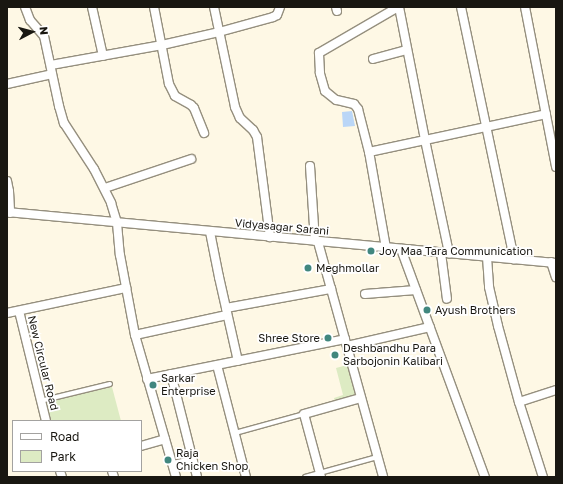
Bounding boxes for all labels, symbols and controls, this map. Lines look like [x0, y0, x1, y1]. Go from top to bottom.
north arrow [12, 12, 52, 52]
text: N [38, 26, 51, 36]
street label: Vidyasagar Sarani [234, 216, 330, 238]
place label: Joy Maa Tara Communication [379, 244, 533, 258]
marker: Joy Maa Tara Communication [366, 246, 376, 256]
place label: Meghmollar [316, 261, 379, 275]
marker: Meghmollar [303, 263, 313, 273]
place label: Ayush Brothers [435, 303, 516, 317]
marker: Ayush Brothers [422, 305, 432, 315]
street label: New Circular Road [25, 314, 61, 412]
place label: Shree Store [258, 331, 320, 345]
marker: Shree Store [323, 333, 333, 343]
place label: Deshbandhu Para Sarbojonin Kalibari [343, 342, 443, 368]
marker: Deshbandhu Para Sarbojonin Kalibari [330, 350, 340, 360]
place label: Sarkar Enterprise [161, 372, 216, 398]
marker: Sarkar Enterprise [148, 380, 158, 390]
legend [12, 420, 142, 472]
text: Road [50, 429, 79, 444]
place label: Raja Chicken Shop [176, 447, 248, 473]
text: Park [50, 449, 76, 464]
marker: Raja Chicken Shop [163, 455, 173, 465]

